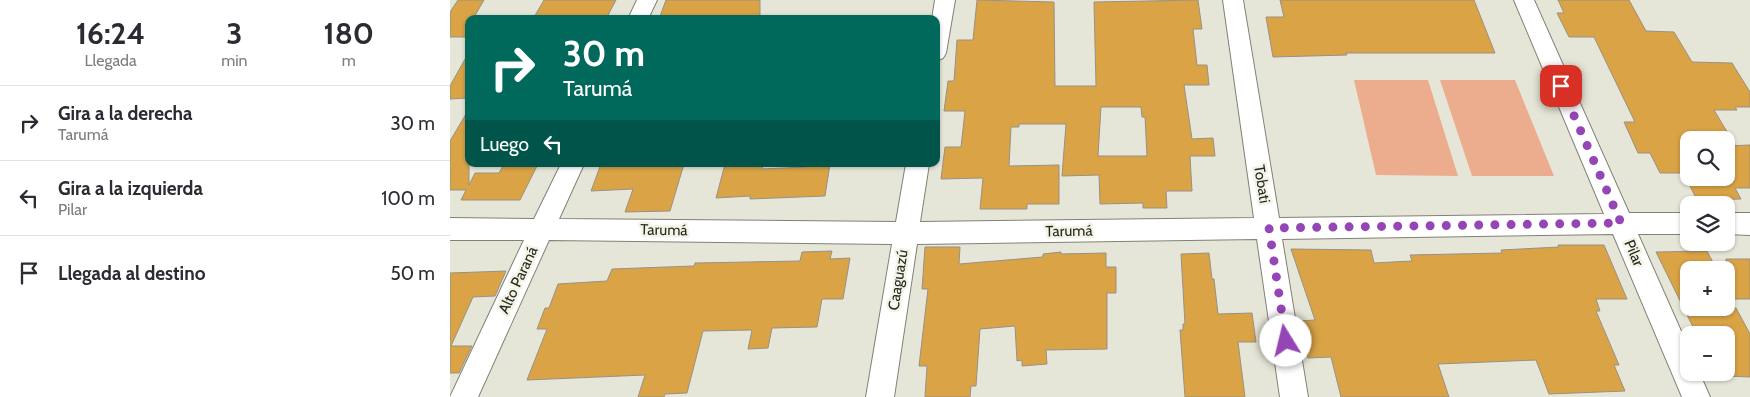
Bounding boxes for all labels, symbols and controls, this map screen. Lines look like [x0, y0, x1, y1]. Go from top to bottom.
text: 16:24 [76, 15, 145, 52]
text: 3 [226, 15, 242, 52]
text: 180 [324, 15, 374, 52]
text: 30 m [563, 32, 645, 75]
icon: right [480, 35, 545, 100]
text: Llegada [85, 51, 137, 70]
text: min [221, 51, 248, 70]
text: m [342, 51, 356, 70]
pin [1540, 65, 1582, 107]
icon: arrive [1547, 72, 1575, 100]
text: Tarumá [563, 75, 632, 102]
text: Gira a la derecha [58, 102, 193, 125]
icon: right [15, 109, 43, 137]
text: 30 m [391, 112, 435, 135]
text: Tarumá [58, 125, 108, 144]
icon: left [539, 130, 567, 158]
map controls [1680, 131, 1735, 381]
button: search [1680, 131, 1735, 186]
text: Luego [480, 133, 529, 156]
street label: Tobati [1250, 163, 1274, 205]
text: Gira a la izquierda [58, 177, 203, 200]
icon: left [15, 184, 43, 212]
text: 100 m [381, 187, 435, 210]
button: layers [1680, 196, 1735, 251]
text: Pilar [58, 200, 87, 219]
street label: Tarumá [640, 221, 689, 239]
street label: Tarumá [1045, 222, 1094, 240]
street label: Pilar [1620, 237, 1648, 269]
street label: Alto Paraná [495, 243, 542, 317]
street label: Caaguazú [884, 248, 912, 312]
icon: arrive [15, 259, 43, 287]
button: + [1680, 261, 1735, 316]
text: Llegada al destino [58, 262, 205, 285]
text: 50 m [391, 262, 435, 285]
position arrow [1259, 314, 1311, 366]
button: − [1680, 326, 1735, 381]

